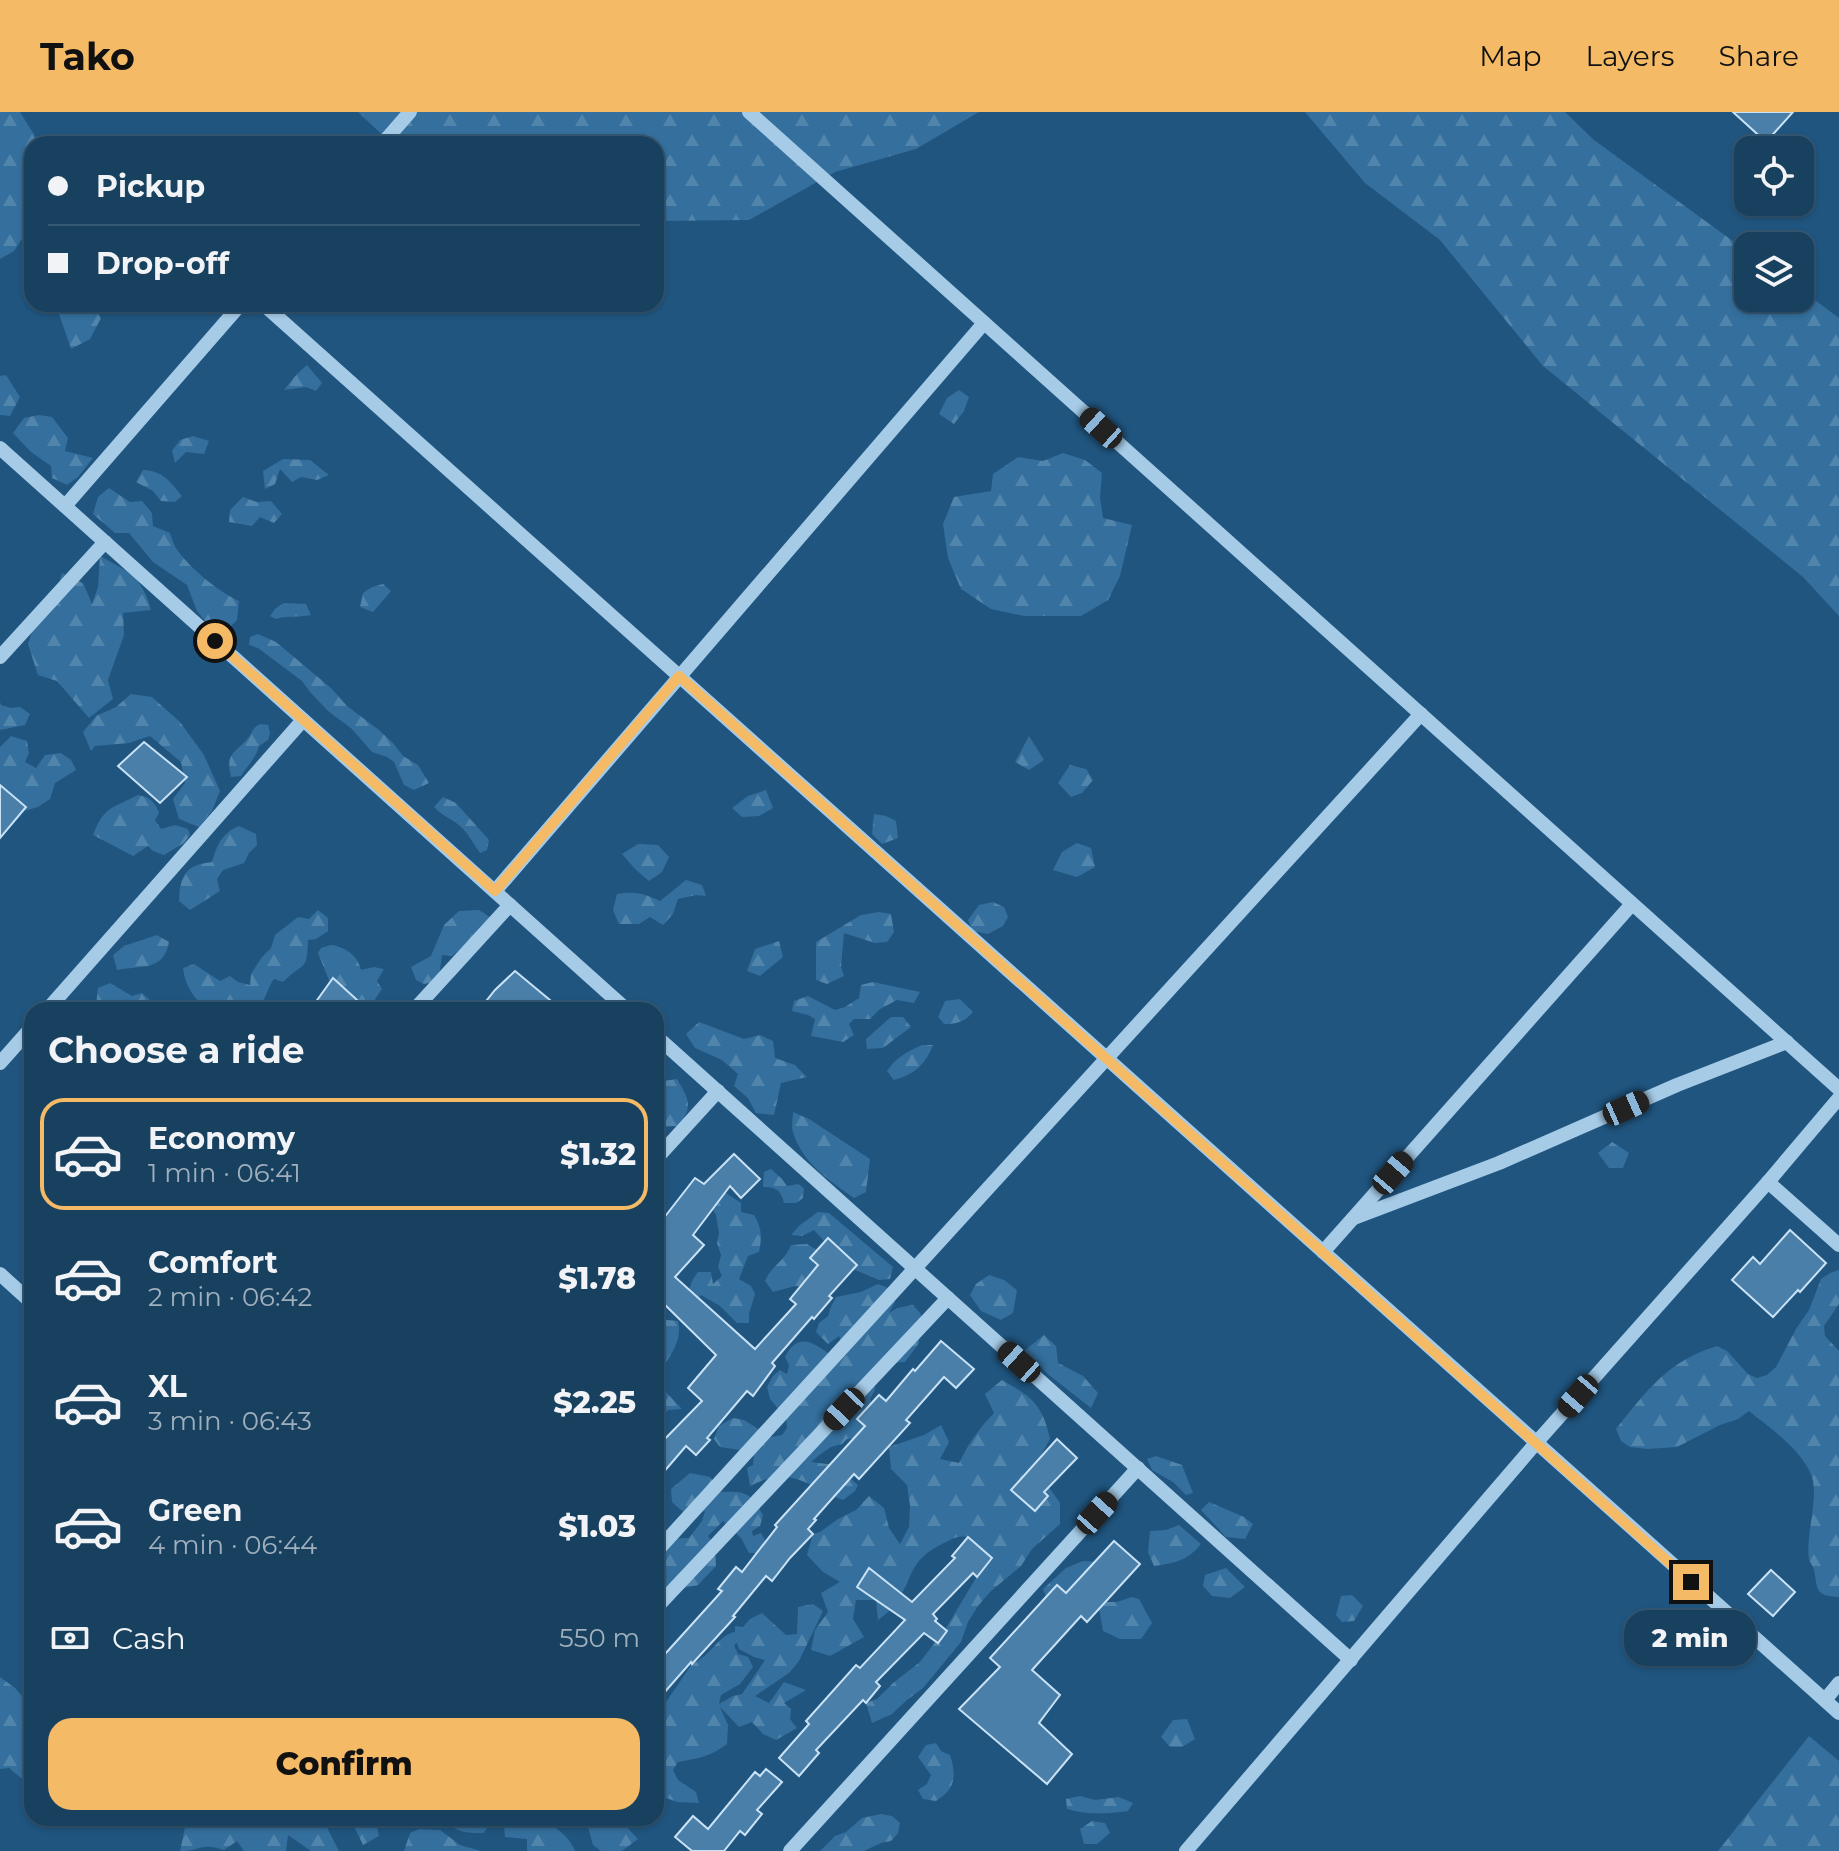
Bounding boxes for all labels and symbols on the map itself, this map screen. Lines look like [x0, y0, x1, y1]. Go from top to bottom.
car [1075, 403, 1127, 453]
route start [197, 623, 233, 659]
car [1599, 1087, 1653, 1129]
car [1368, 1147, 1418, 1199]
car [993, 1337, 1045, 1387]
car [1553, 1370, 1603, 1422]
car [819, 1383, 869, 1435]
car [1072, 1487, 1122, 1539]
route end [1673, 1564, 1709, 1600]
callout: 2 min [1625, 1610, 1757, 1666]

